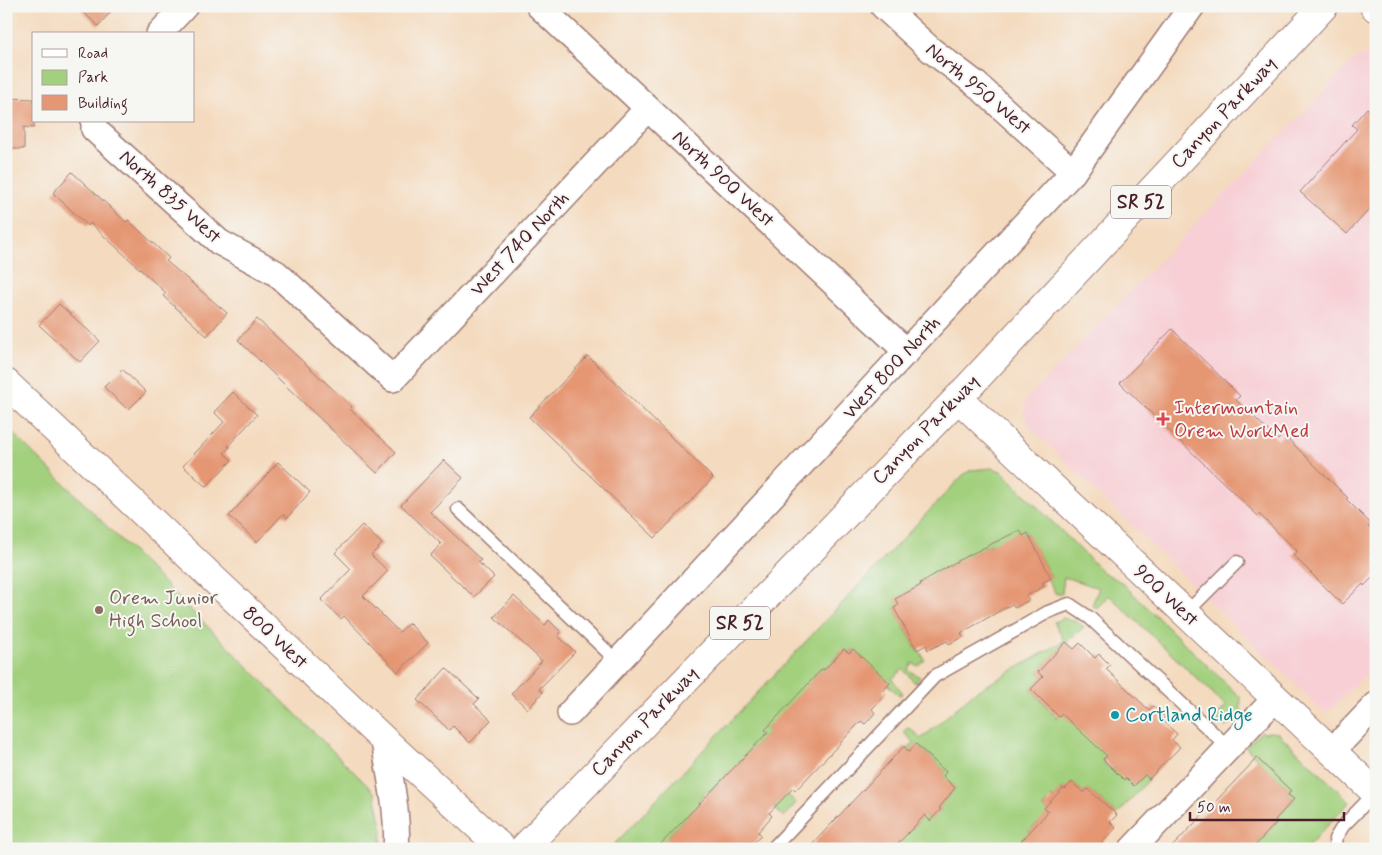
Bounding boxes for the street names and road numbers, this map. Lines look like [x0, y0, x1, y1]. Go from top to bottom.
street label: North 950 West [919, 37, 1037, 141]
street label: Canyon Parkway [1165, 51, 1283, 175]
street label: North 900 West [666, 124, 780, 234]
street label: North 835 West [113, 144, 227, 250]
street label: West 740 North [464, 186, 576, 302]
road number: SR 52 [1111, 186, 1171, 218]
street label: West 800 North [837, 310, 947, 426]
street label: Canyon Parkway [866, 369, 986, 491]
street label: 900 West [1128, 559, 1204, 633]
street label: 800 West [236, 600, 314, 676]
road number: SR 52 [710, 606, 770, 640]
street label: Canyon Parkway [585, 661, 705, 783]

